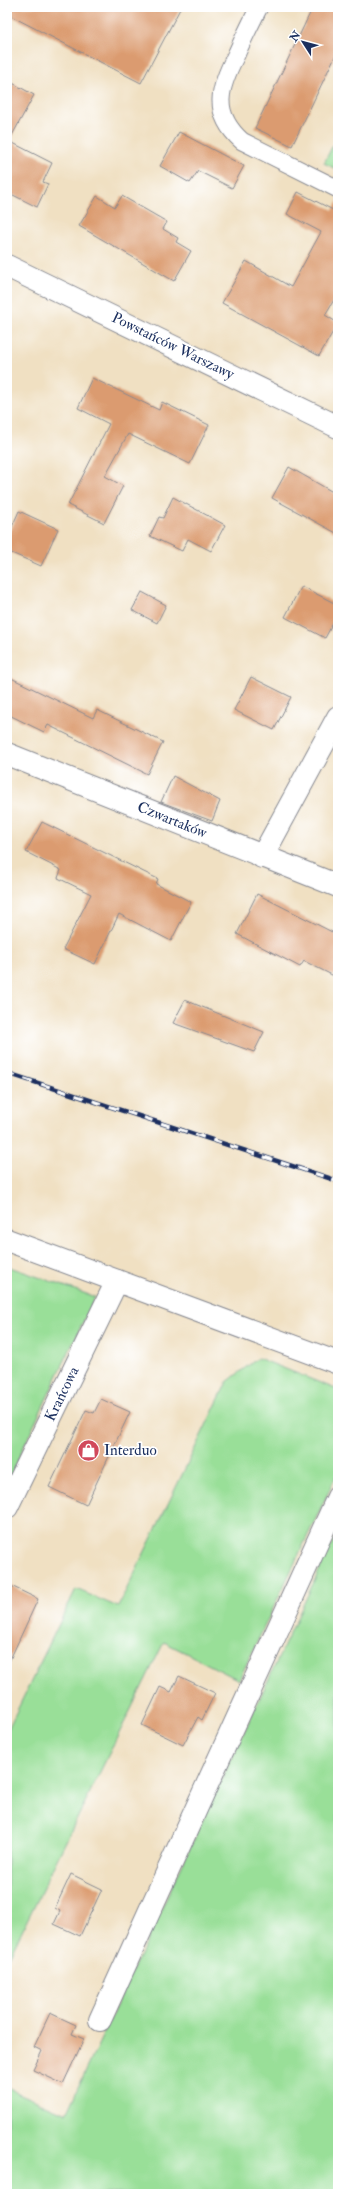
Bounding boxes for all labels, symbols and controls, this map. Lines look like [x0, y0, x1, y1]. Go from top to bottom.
north arrow [283, 22, 323, 62]
text: N [287, 28, 304, 45]
street label: Powstańców Warszawy [109, 308, 238, 384]
street label: Czwartaków [134, 797, 210, 843]
street label: Krańcowa [41, 1363, 84, 1424]
shop icon: Interduo [76, 1437, 102, 1463]
place label: Interduo [104, 1441, 157, 1460]

